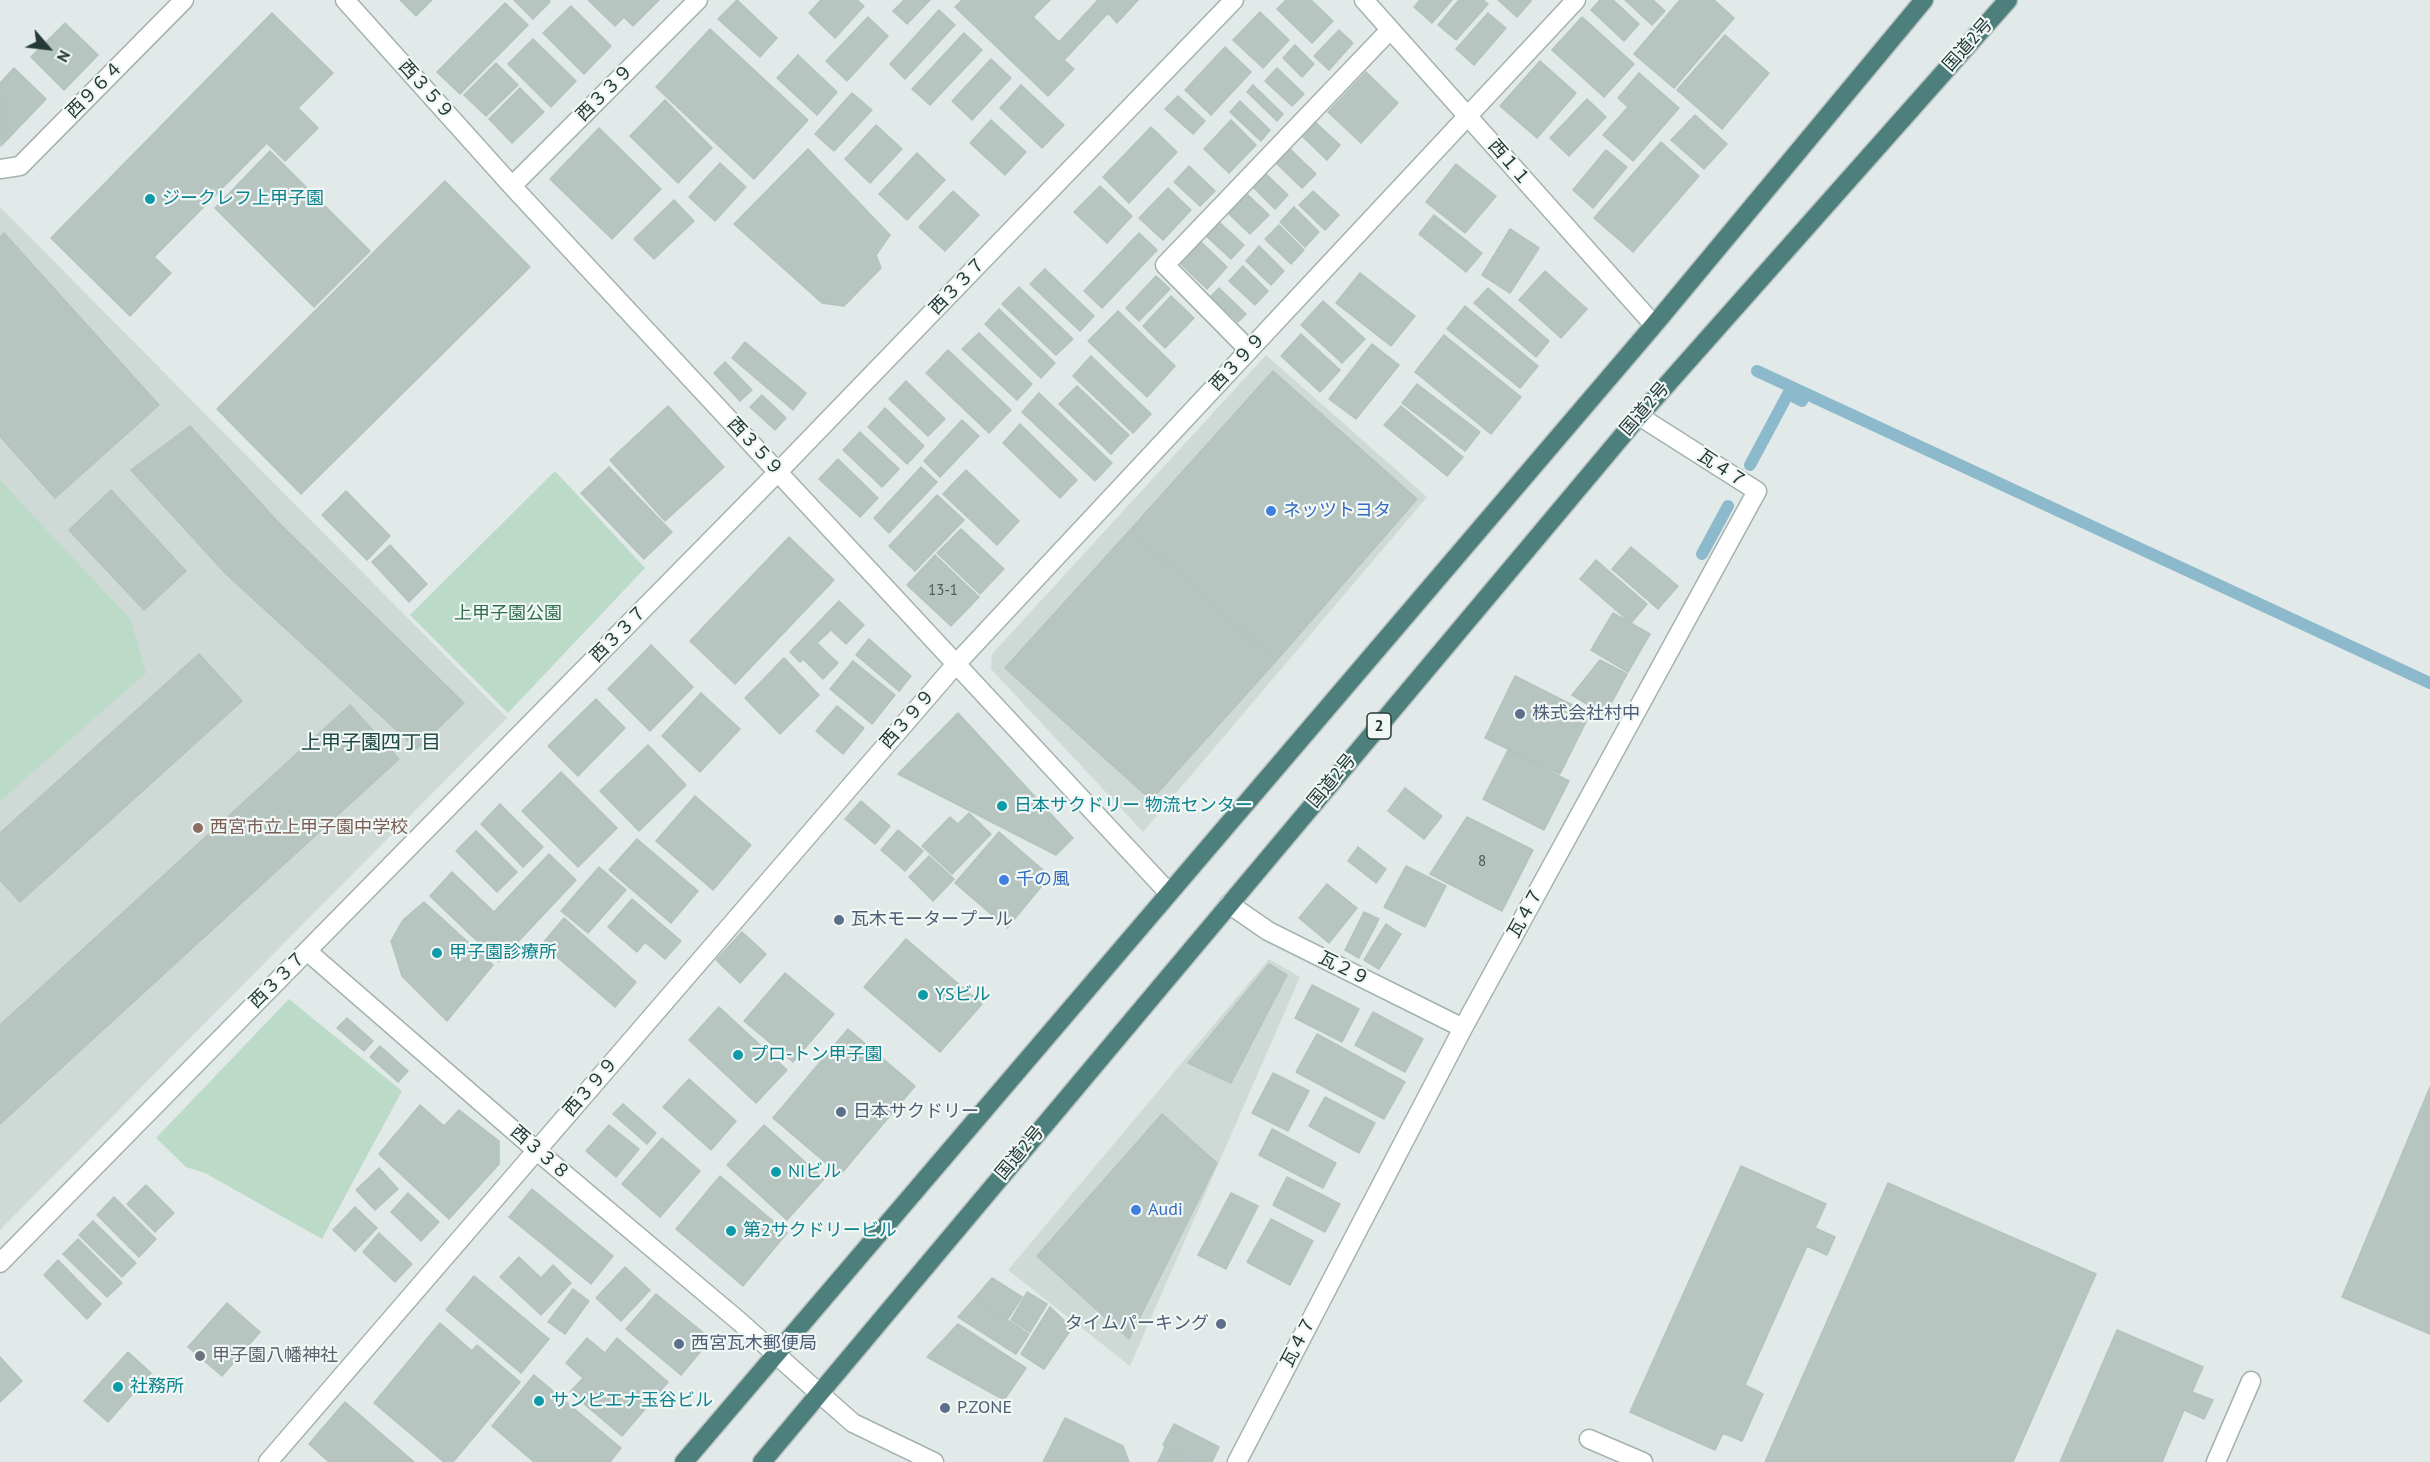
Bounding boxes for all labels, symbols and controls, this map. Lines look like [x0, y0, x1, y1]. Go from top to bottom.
street label: 国道2号 [1939, 14, 1997, 76]
north arrow [18, 18, 78, 78]
text: N [53, 47, 75, 66]
street label: 西３５９ [394, 56, 458, 124]
street label: 西９６４ [62, 57, 128, 123]
street label: 西３３９ [572, 60, 638, 126]
street label: 西１１ [1483, 136, 1535, 190]
place label: ジークレフ上甲子園 [162, 188, 324, 210]
marker: ジークレフ上甲子園 [143, 192, 157, 206]
street label: 西３３７ [925, 253, 991, 319]
street label: 西３９９ [1206, 328, 1270, 396]
street label: 国道2号 [1616, 378, 1674, 440]
street label: 西３５９ [723, 413, 787, 481]
street label: 瓦４７ [1693, 445, 1751, 493]
place label: ネッツトヨタ [1283, 500, 1391, 522]
marker: ネッツトヨタ [1264, 504, 1278, 518]
house number: 13-1 [928, 582, 958, 600]
street label: 西３３７ [586, 601, 652, 667]
park label: 上甲子園公園 [454, 603, 562, 625]
street label: 西３９９ [876, 685, 940, 753]
place label: 株式会社村中 [1532, 703, 1640, 725]
marker: 株式会社村中 [1513, 707, 1527, 721]
road number: 2 [1367, 713, 1391, 739]
district label: 上甲子園四丁目 [301, 731, 441, 755]
street label: 国道2号 [1303, 750, 1361, 812]
place label: 日本サクドリー 物流センター [1014, 795, 1253, 817]
marker: 日本サクドリー 物流センター [995, 799, 1009, 813]
place label: 西宮市立上甲子園中学校 [210, 817, 408, 839]
marker: 西宮市立上甲子園中学校 [191, 821, 205, 835]
house number: 8 [1478, 853, 1486, 871]
place label: 千の風 [1016, 869, 1070, 891]
marker: 千の風 [997, 873, 1011, 887]
street label: 瓦４７ [1503, 884, 1549, 942]
place label: 瓦木モータープール [851, 909, 1013, 931]
marker: 瓦木モータープール [832, 913, 846, 927]
place label: 甲子園診療所 [449, 942, 557, 964]
marker: 甲子園診療所 [430, 946, 444, 960]
street label: 西３３７ [245, 947, 311, 1013]
street label: 瓦２９ [1315, 947, 1373, 991]
place label: YSビル [935, 984, 991, 1006]
marker: YSビル [916, 988, 930, 1002]
place label: プロ-トン甲子園 [750, 1044, 882, 1066]
marker: プロ-トン甲子園 [731, 1048, 745, 1062]
street label: 西３９９ [559, 1053, 623, 1121]
place label: 日本サクドリー [853, 1101, 979, 1123]
marker: 日本サクドリー [834, 1105, 848, 1119]
street label: 西３３８ [506, 1121, 574, 1185]
street label: 国道2号 [991, 1122, 1049, 1184]
place label: NIビル [788, 1161, 841, 1183]
marker: NIビル [769, 1165, 783, 1179]
place label: Audi [1148, 1199, 1183, 1221]
marker: Audi [1129, 1203, 1143, 1217]
place label: 第2サクドリービル [743, 1220, 897, 1242]
marker: 第2サクドリービル [724, 1224, 738, 1238]
place label: タイムパーキング [1065, 1313, 1209, 1335]
street label: 瓦４７ [1277, 1313, 1321, 1371]
marker: タイムパーキング [1214, 1317, 1228, 1331]
place label: 西宮瓦木郵便局 [691, 1333, 817, 1355]
marker: 西宮瓦木郵便局 [672, 1337, 686, 1351]
place label: 甲子園八幡神社 [212, 1345, 338, 1367]
marker: 甲子園八幡神社 [193, 1349, 207, 1363]
place label: 社務所 [130, 1376, 184, 1398]
marker: 社務所 [111, 1380, 125, 1394]
place label: サンピエナ玉谷ビル [551, 1390, 713, 1412]
marker: サンピエナ玉谷ビル [532, 1394, 546, 1408]
place label: P.ZONE [957, 1397, 1012, 1419]
marker: P.ZONE [938, 1401, 952, 1415]

